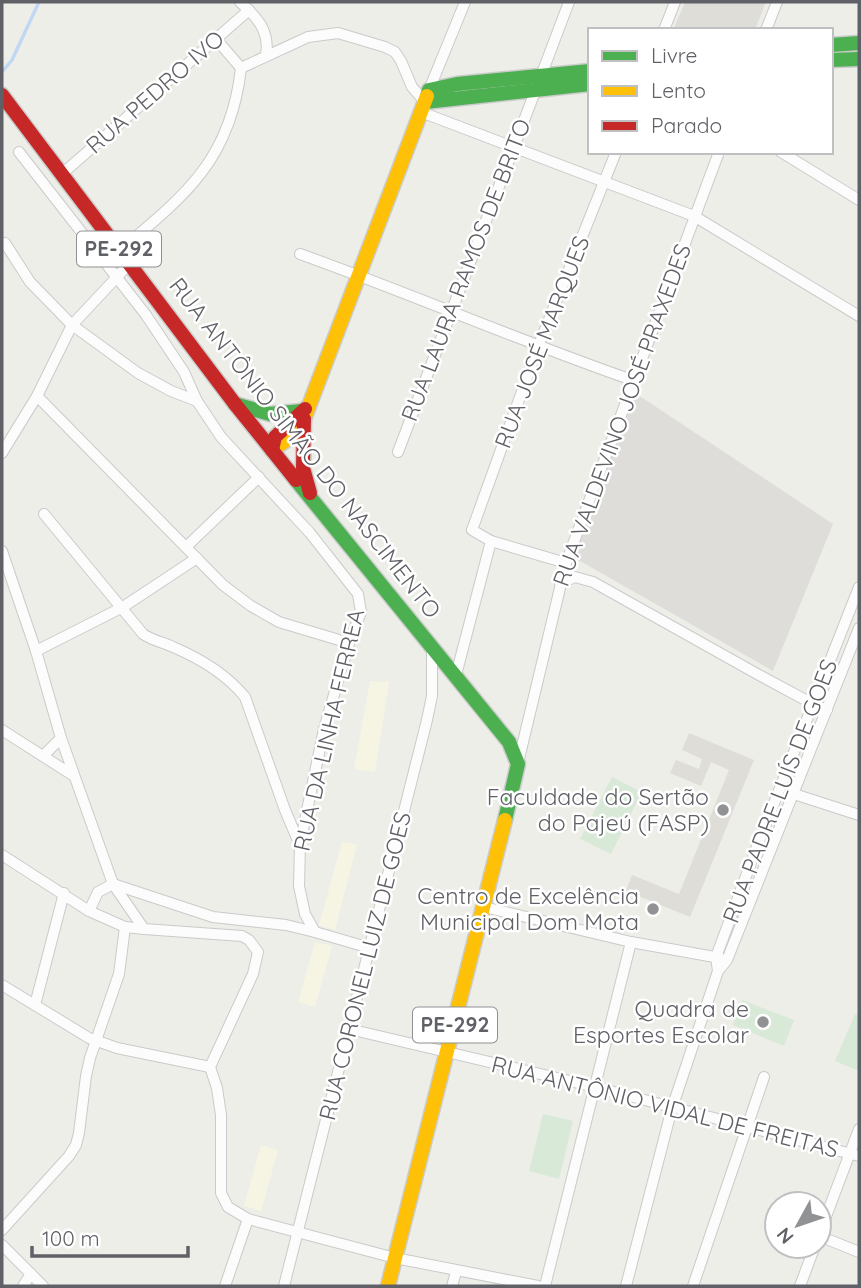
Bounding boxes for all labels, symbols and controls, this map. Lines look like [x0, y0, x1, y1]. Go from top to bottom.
street label: RUA PEDRO IVO [80, 24, 230, 159]
legend [588, 28, 833, 154]
text: Livre [651, 42, 697, 68]
text: Lento [651, 77, 706, 103]
text: Parado [651, 112, 722, 138]
street label: RUA LAURA RAMOS DE BRITO [394, 114, 537, 425]
road number: PE-292 [77, 232, 161, 266]
street label: RUA JOSÉ MARQUES [488, 232, 595, 452]
street label: RUA VALDEVINO JOSÉ PRAXEDES [546, 240, 697, 590]
street label: RUA ANTÔNIO SIMÃO DO NASCIMENTO [163, 272, 447, 624]
street label: RUA DA LINHA FERREA [287, 606, 371, 854]
street label: RUA PADRE LUÍS DE GOES [716, 655, 843, 927]
place label: Faculdade do Sertão do Pajeú (FASP) [487, 782, 709, 837]
marker: Faculdade do Sertão do Pajeú (FASP) [715, 802, 731, 818]
street label: RUA CORONEL LUIZ DE GOES [312, 809, 417, 1123]
place label: Centro de Excelência Municipal Dom Mota [417, 881, 639, 936]
marker: Centro de Excelência Municipal Dom Mota [645, 901, 661, 917]
place label: Quadra de Esportes Escolar [573, 994, 749, 1049]
road number: PE-292 [413, 1007, 497, 1042]
marker: Quadra de Esportes Escolar [755, 1014, 771, 1030]
street label: RUA ANTÔNIO VIDAL DE FREITAS [489, 1049, 842, 1164]
north arrow [763, 1190, 833, 1260]
scale bar [32, 1214, 187, 1258]
text: N [771, 1223, 799, 1249]
text: 100 m [42, 1225, 100, 1251]

